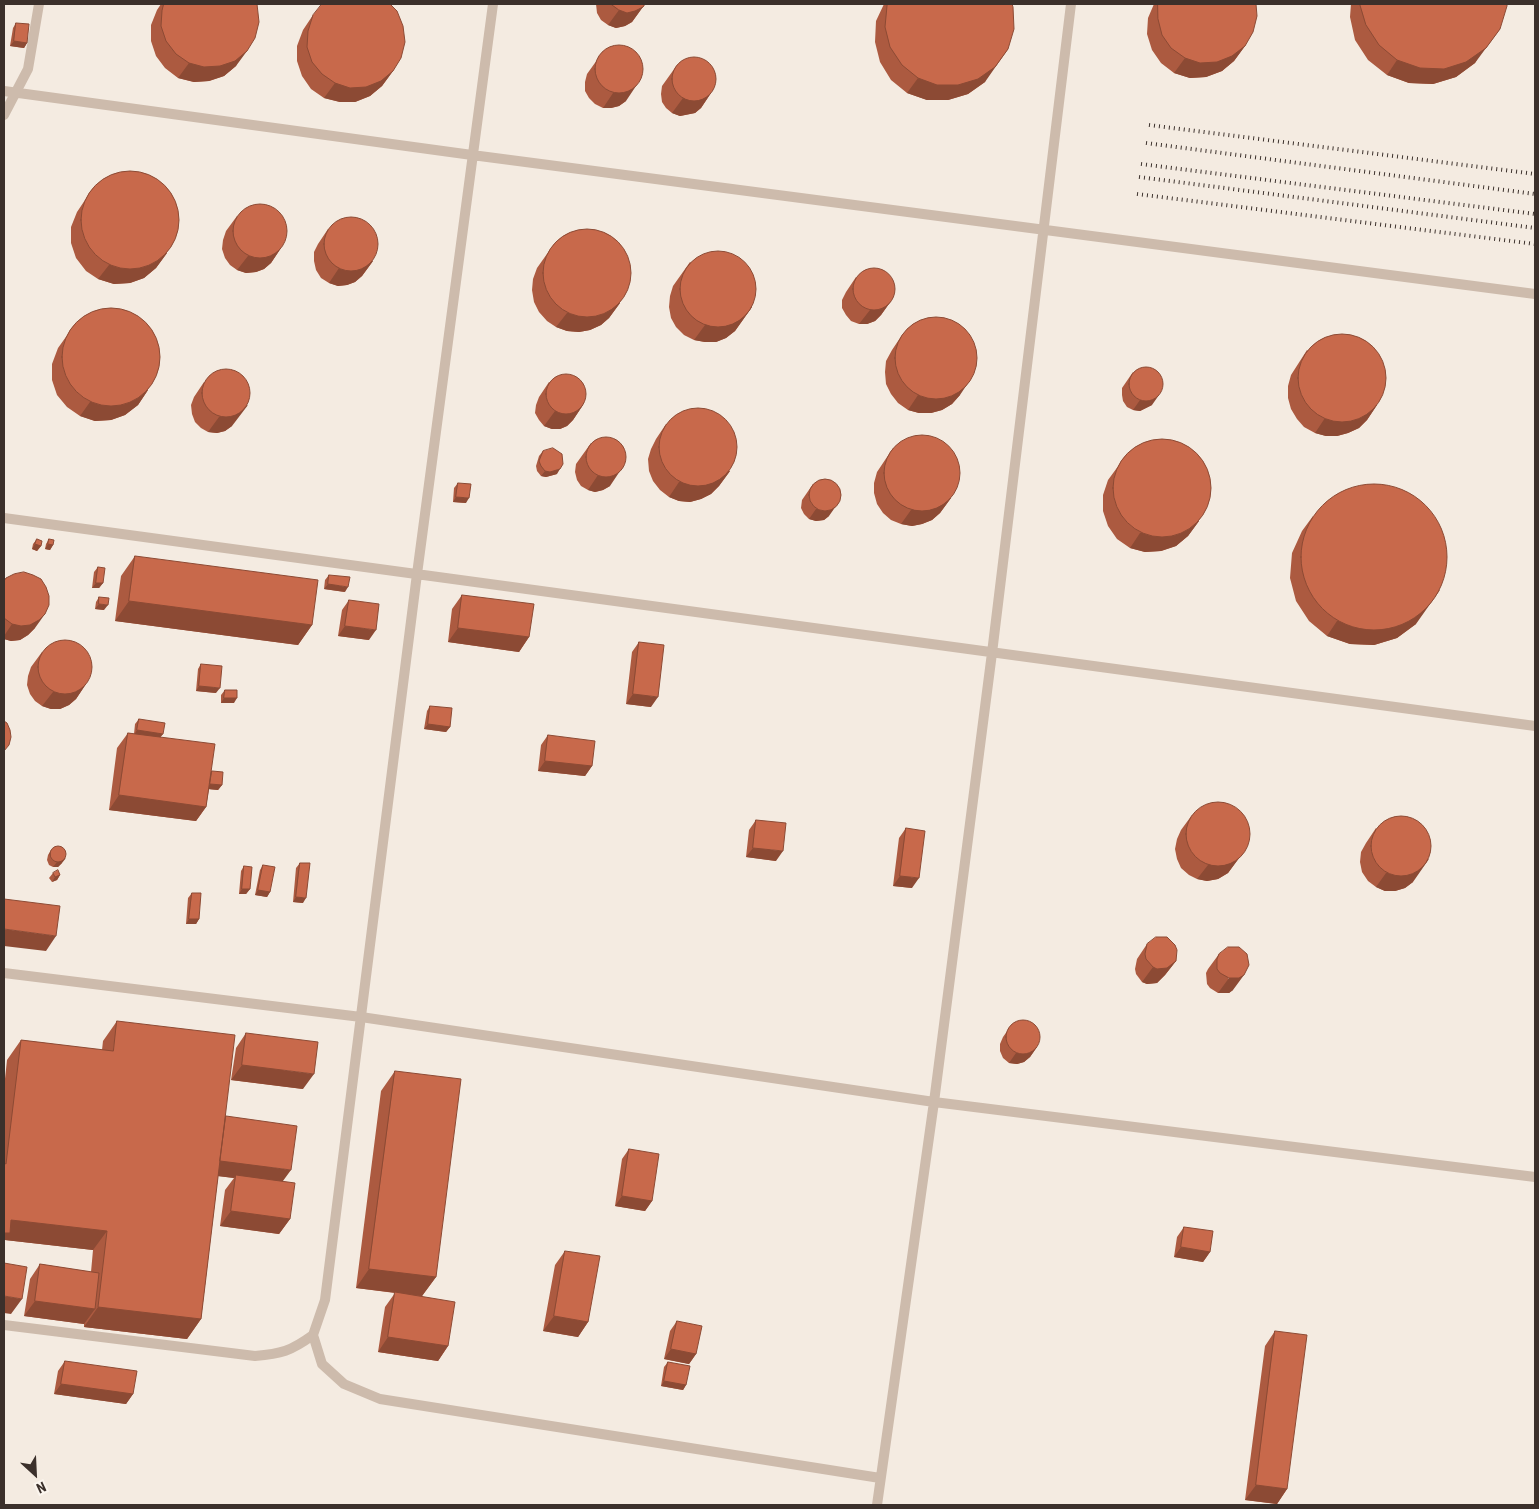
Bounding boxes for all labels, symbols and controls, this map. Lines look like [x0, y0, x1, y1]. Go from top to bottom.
north arrow [10, 1449, 60, 1499]
text: N [34, 1479, 49, 1497]

